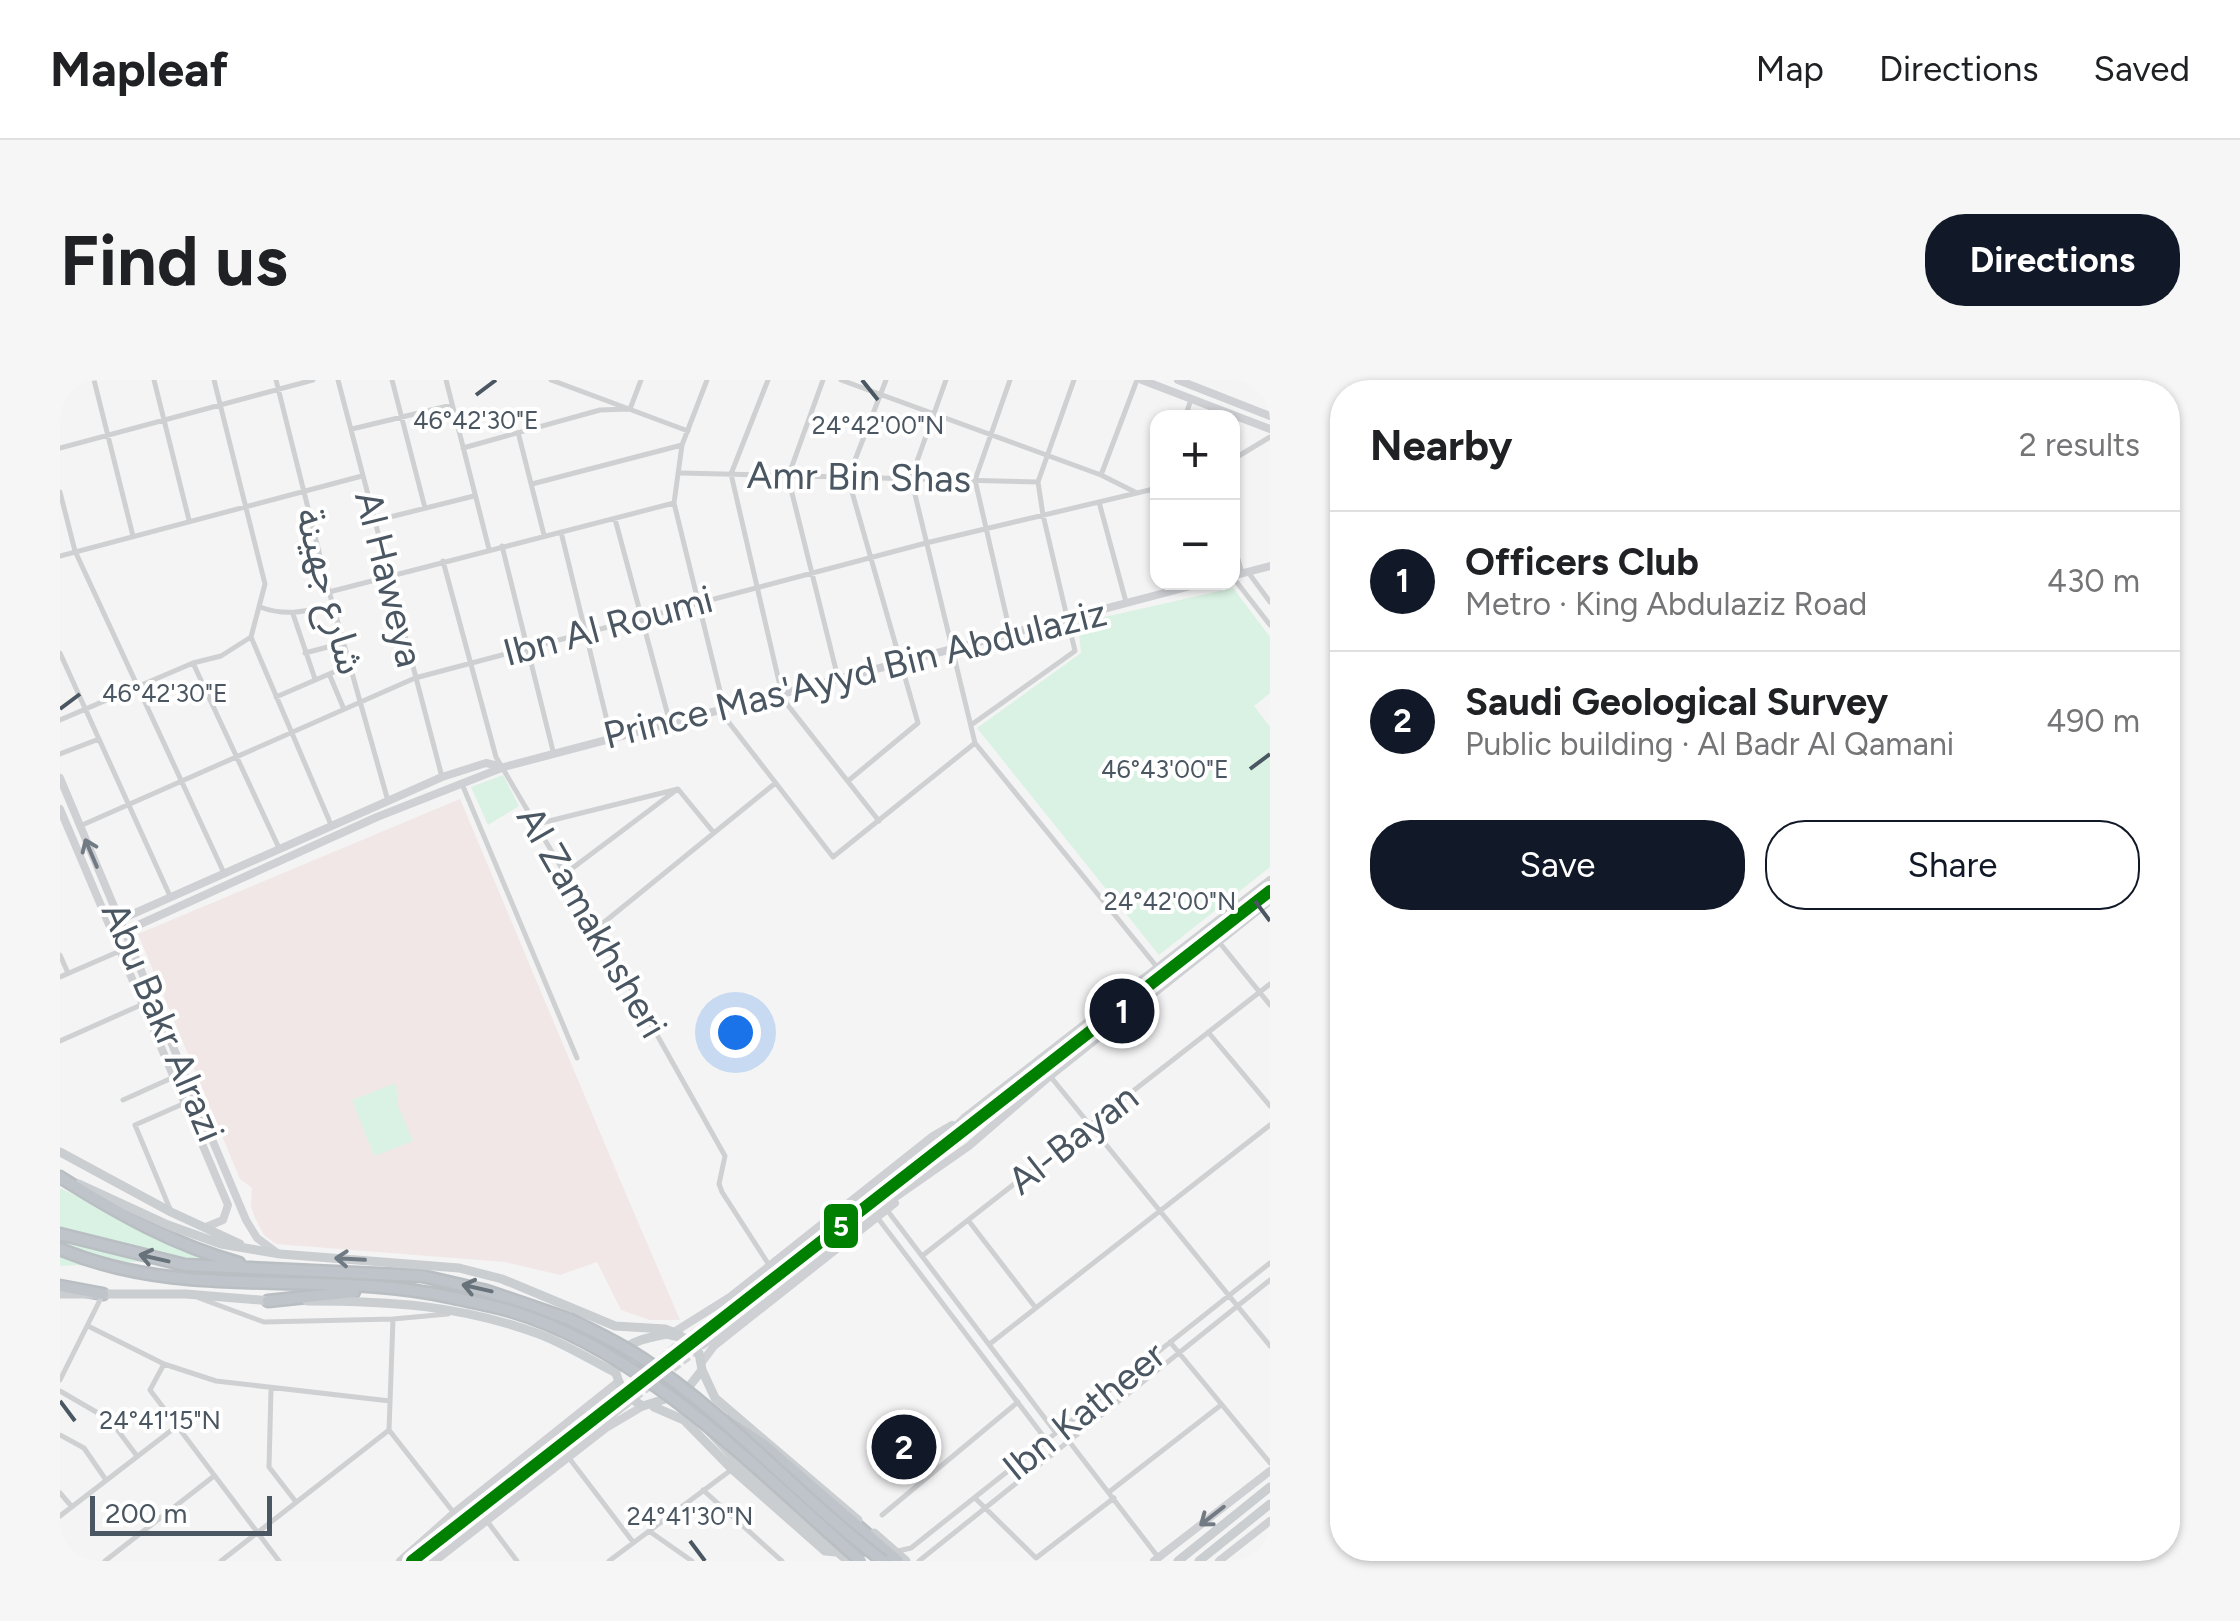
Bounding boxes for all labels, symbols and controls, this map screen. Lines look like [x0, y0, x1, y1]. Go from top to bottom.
text: Mapleaf [50, 40, 228, 98]
text: Map [1756, 48, 1824, 90]
text: Directions [1879, 48, 2039, 90]
text: Saved [2094, 48, 2190, 90]
button: Directions [1925, 214, 2180, 306]
text: Find us [60, 218, 288, 303]
text: 46°42'30"E [413, 405, 539, 435]
text: 24°42'00"N [812, 410, 944, 440]
map controls [1150, 410, 1240, 590]
button: + [1150, 410, 1240, 500]
text: Nearby [1370, 420, 1512, 471]
text: 2 results [2019, 426, 2140, 464]
street label: Amr Bin Shas [746, 452, 972, 502]
street label: Al Haweya [345, 486, 433, 672]
button: − [1150, 500, 1240, 590]
street label: شارع جهينة [281, 503, 374, 681]
text: Officers Club [1465, 539, 1699, 585]
text: 1 [1396, 562, 1409, 600]
text: 430 m [2047, 562, 2140, 600]
street label: Ibn Al Roumi [498, 576, 718, 676]
text: Metro · King Abdulaziz Road [1465, 585, 1867, 623]
street label: Prince Mas'Ayyd Bin Abdulaziz [599, 589, 1111, 759]
text: 46°42'30"E [102, 678, 228, 708]
text: Saudi Geological Survey [1465, 679, 1888, 725]
text: 2 [1393, 702, 1412, 740]
text: 490 m [2046, 702, 2140, 740]
text: Public building · Al Badr Al Qamani [1465, 725, 1954, 763]
text: 46°43'00"E [1101, 754, 1229, 784]
street label: Al Zamakhsheri [507, 798, 677, 1046]
button: Save [1370, 820, 1745, 910]
button: Share [1765, 820, 2140, 910]
one-way arrow [81, 838, 99, 869]
text: 24°42'00"N [1104, 886, 1236, 916]
street label: Abu Bakr Alrazi [92, 895, 234, 1149]
pin: 1 [1090, 974, 1154, 1048]
your location [710, 1007, 761, 1058]
street label: Al-Bayan [999, 1074, 1147, 1204]
line badge: 5 [822, 1202, 860, 1250]
text: 5 [833, 1209, 849, 1243]
one-way arrow [139, 1248, 171, 1266]
one-way arrow [335, 1249, 367, 1268]
one-way arrow [462, 1278, 494, 1297]
street label: Ibn Katheer [994, 1332, 1174, 1490]
text: 24°41'15"N [99, 1405, 221, 1435]
pin: 2 [872, 1410, 936, 1484]
scale bar [90, 1491, 272, 1536]
text: 200 m [105, 1496, 187, 1530]
text: 24°41'30"N [627, 1501, 753, 1531]
one-way arrow [1199, 1505, 1226, 1526]

